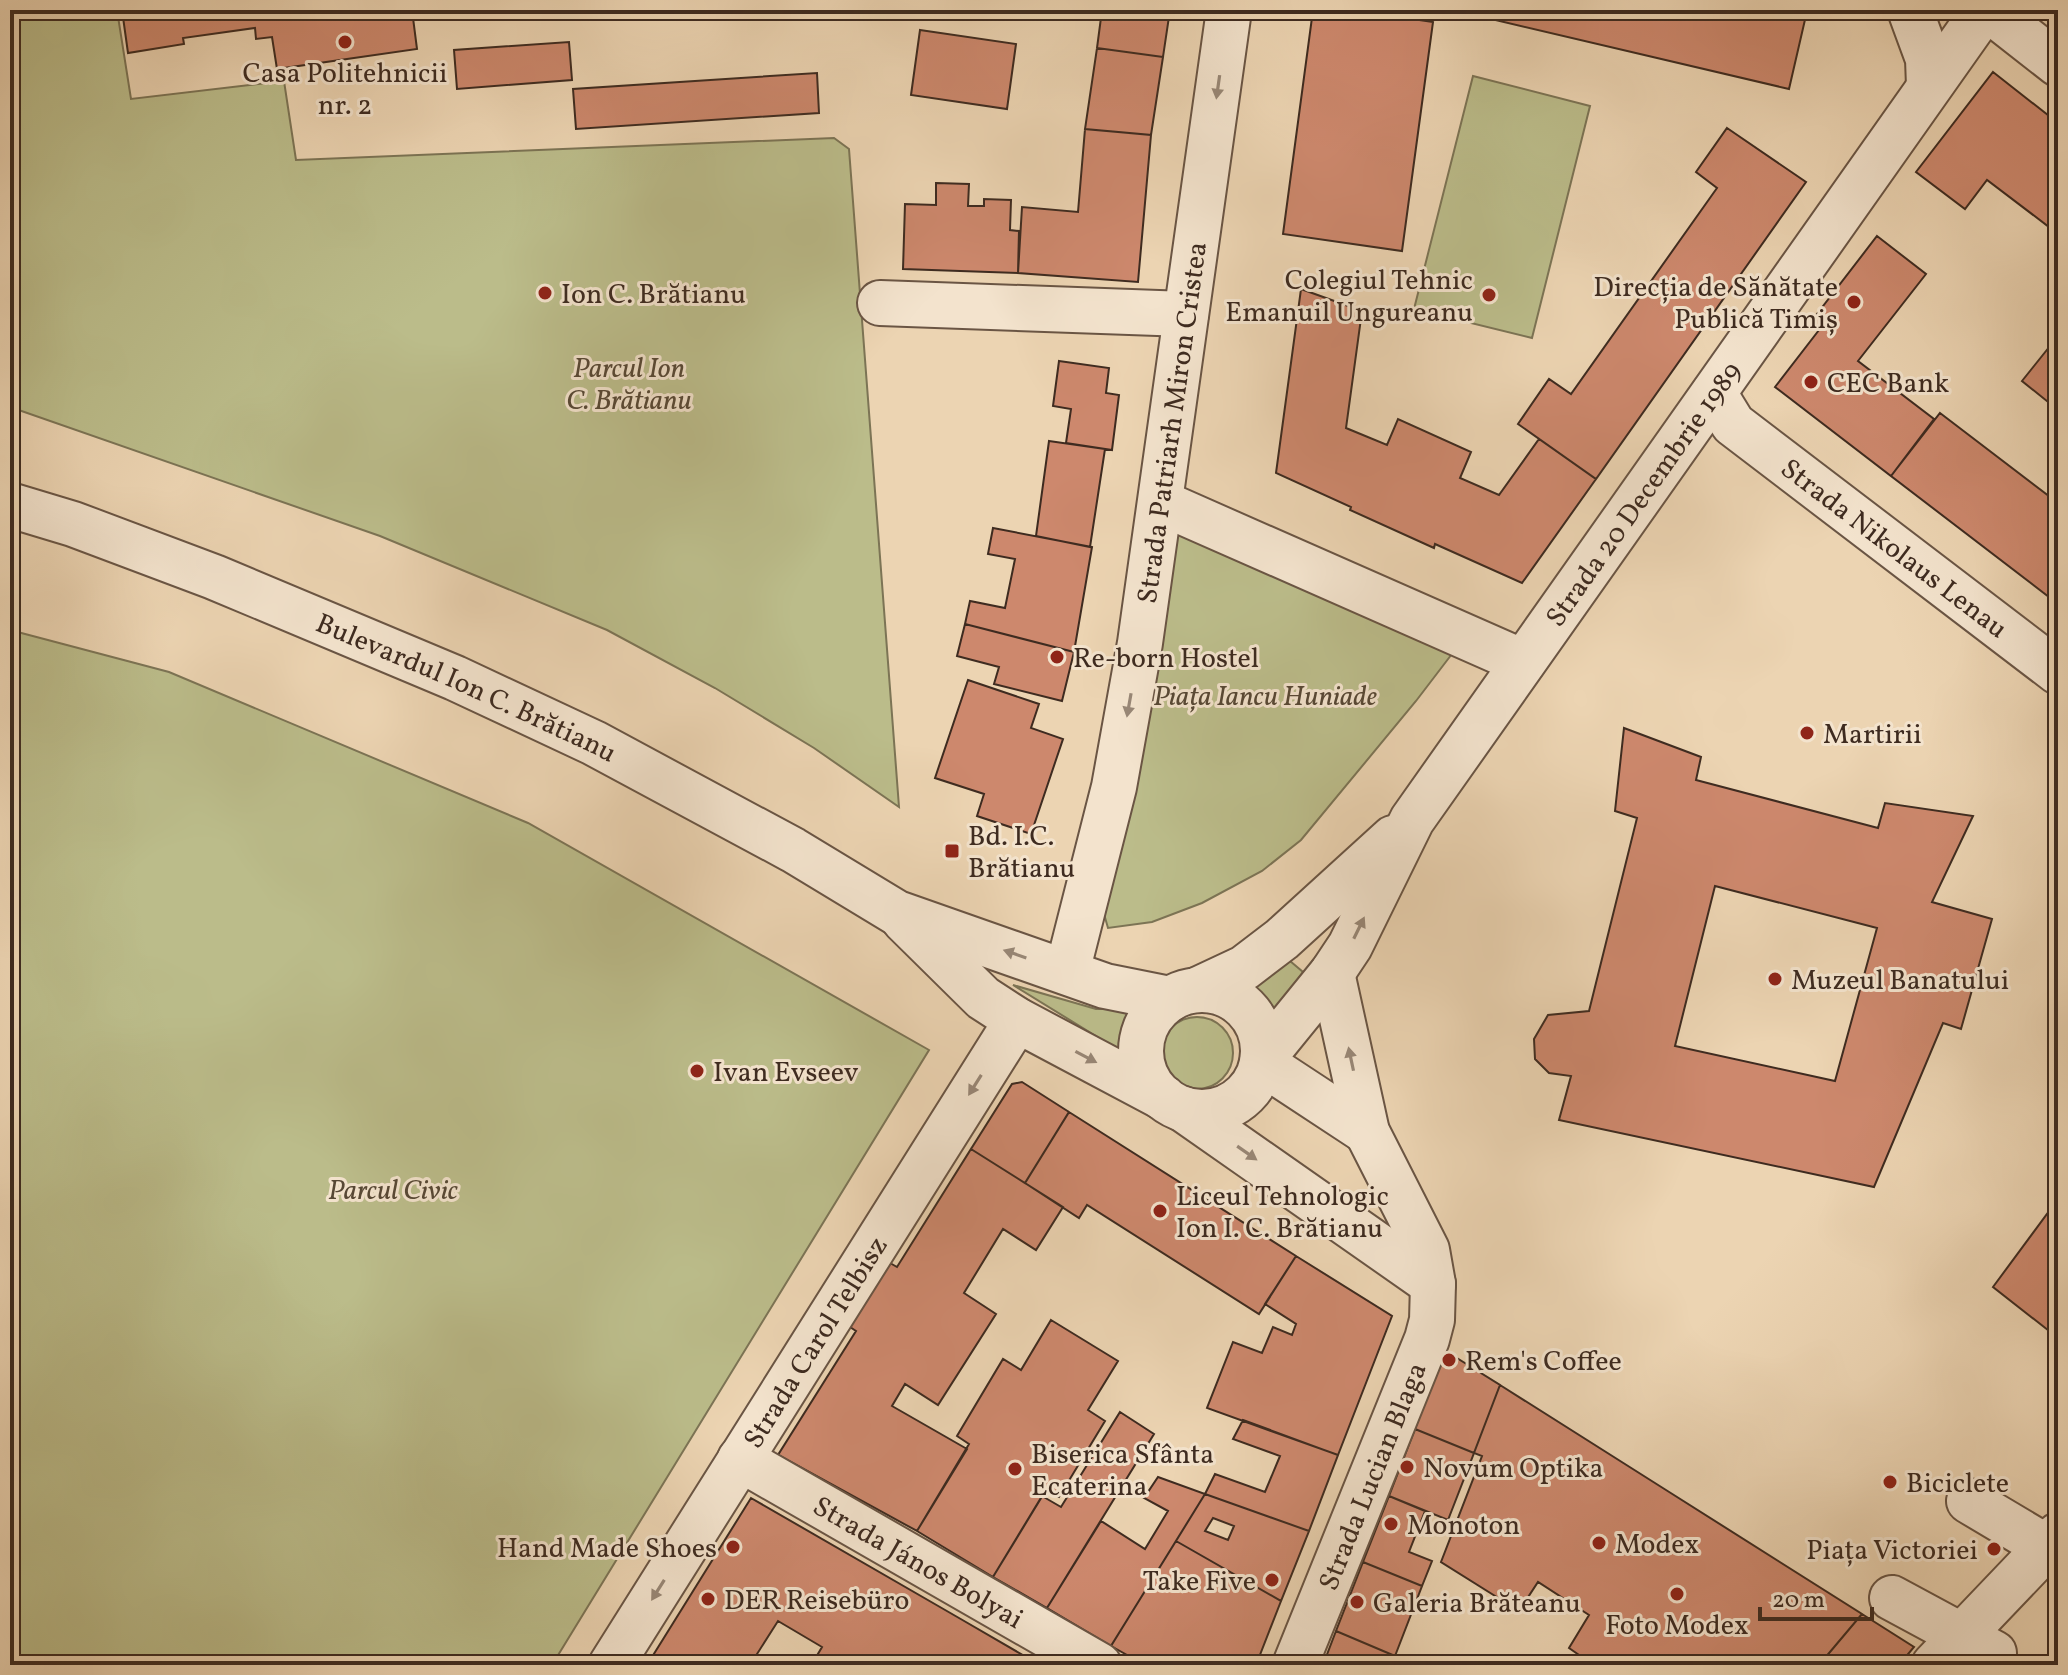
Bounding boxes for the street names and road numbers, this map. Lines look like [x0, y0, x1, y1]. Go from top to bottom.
street label: Strada Patriarh Miron Cristea [1129, 239, 1218, 606]
street label: Strada 20 Decembrie 1989 [1537, 354, 1752, 635]
street label: Strada Nikolaus Lenau [1772, 450, 2015, 649]
street label: Bulevardul Ion C. Brătianu [309, 605, 623, 774]
street label: Strada Carol Telbisz [735, 1229, 898, 1457]
street label: Strada Lucian Blaga [1310, 1357, 1438, 1597]
street label: Strada János Bolyai [805, 1488, 1030, 1640]

